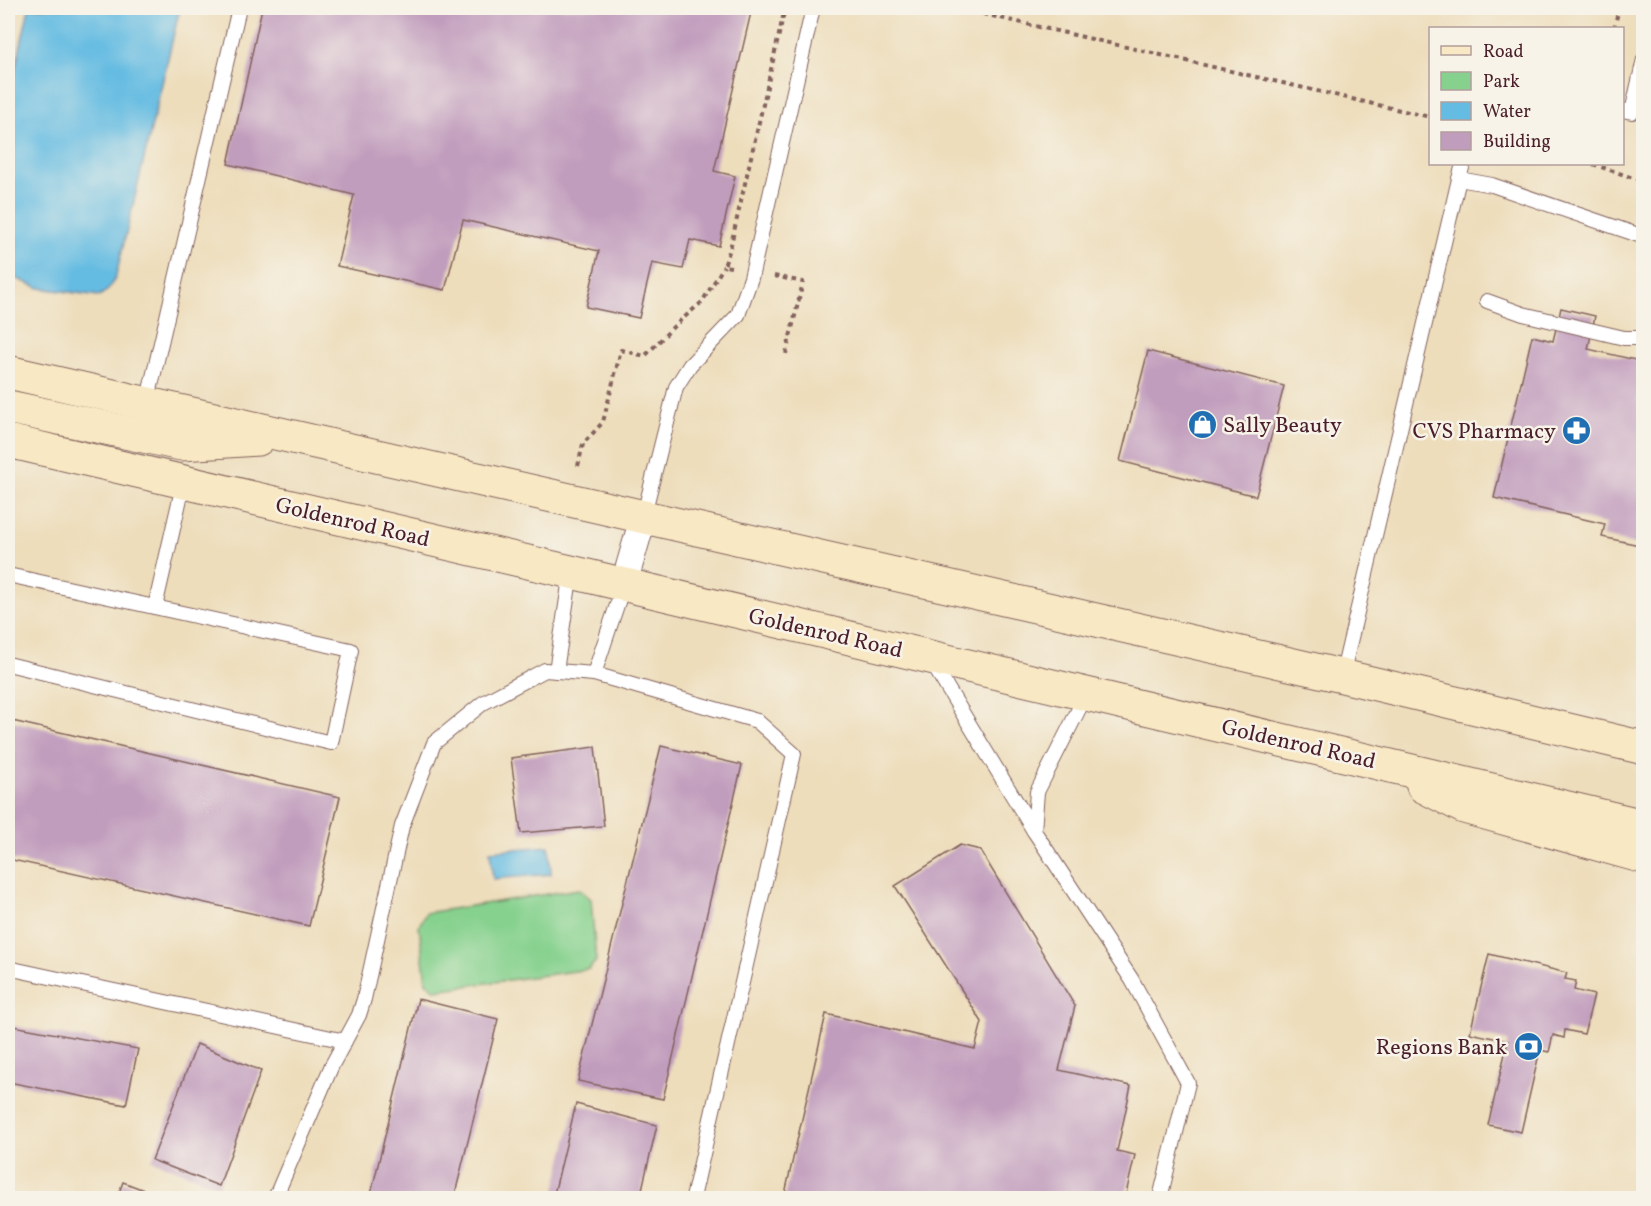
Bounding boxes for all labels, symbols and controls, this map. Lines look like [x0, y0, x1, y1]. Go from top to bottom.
legend [1429, 27, 1624, 165]
text: Road [1483, 40, 1524, 65]
text: Park [1483, 70, 1520, 95]
text: Water [1483, 100, 1531, 125]
text: Building [1483, 130, 1551, 155]
shop icon: Sally Beauty [1186, 408, 1218, 440]
place label: Sally Beauty [1223, 411, 1342, 442]
pharmacy icon: CVS Pharmacy [1561, 414, 1593, 446]
place label: CVS Pharmacy [1412, 417, 1556, 448]
street label: Goldenrod Road [272, 491, 433, 556]
street label: Goldenrod Road [745, 602, 906, 667]
street label: Goldenrod Road [1218, 713, 1379, 778]
bank icon: Regions Bank [1512, 1030, 1544, 1062]
place label: Regions Bank [1376, 1033, 1507, 1064]

